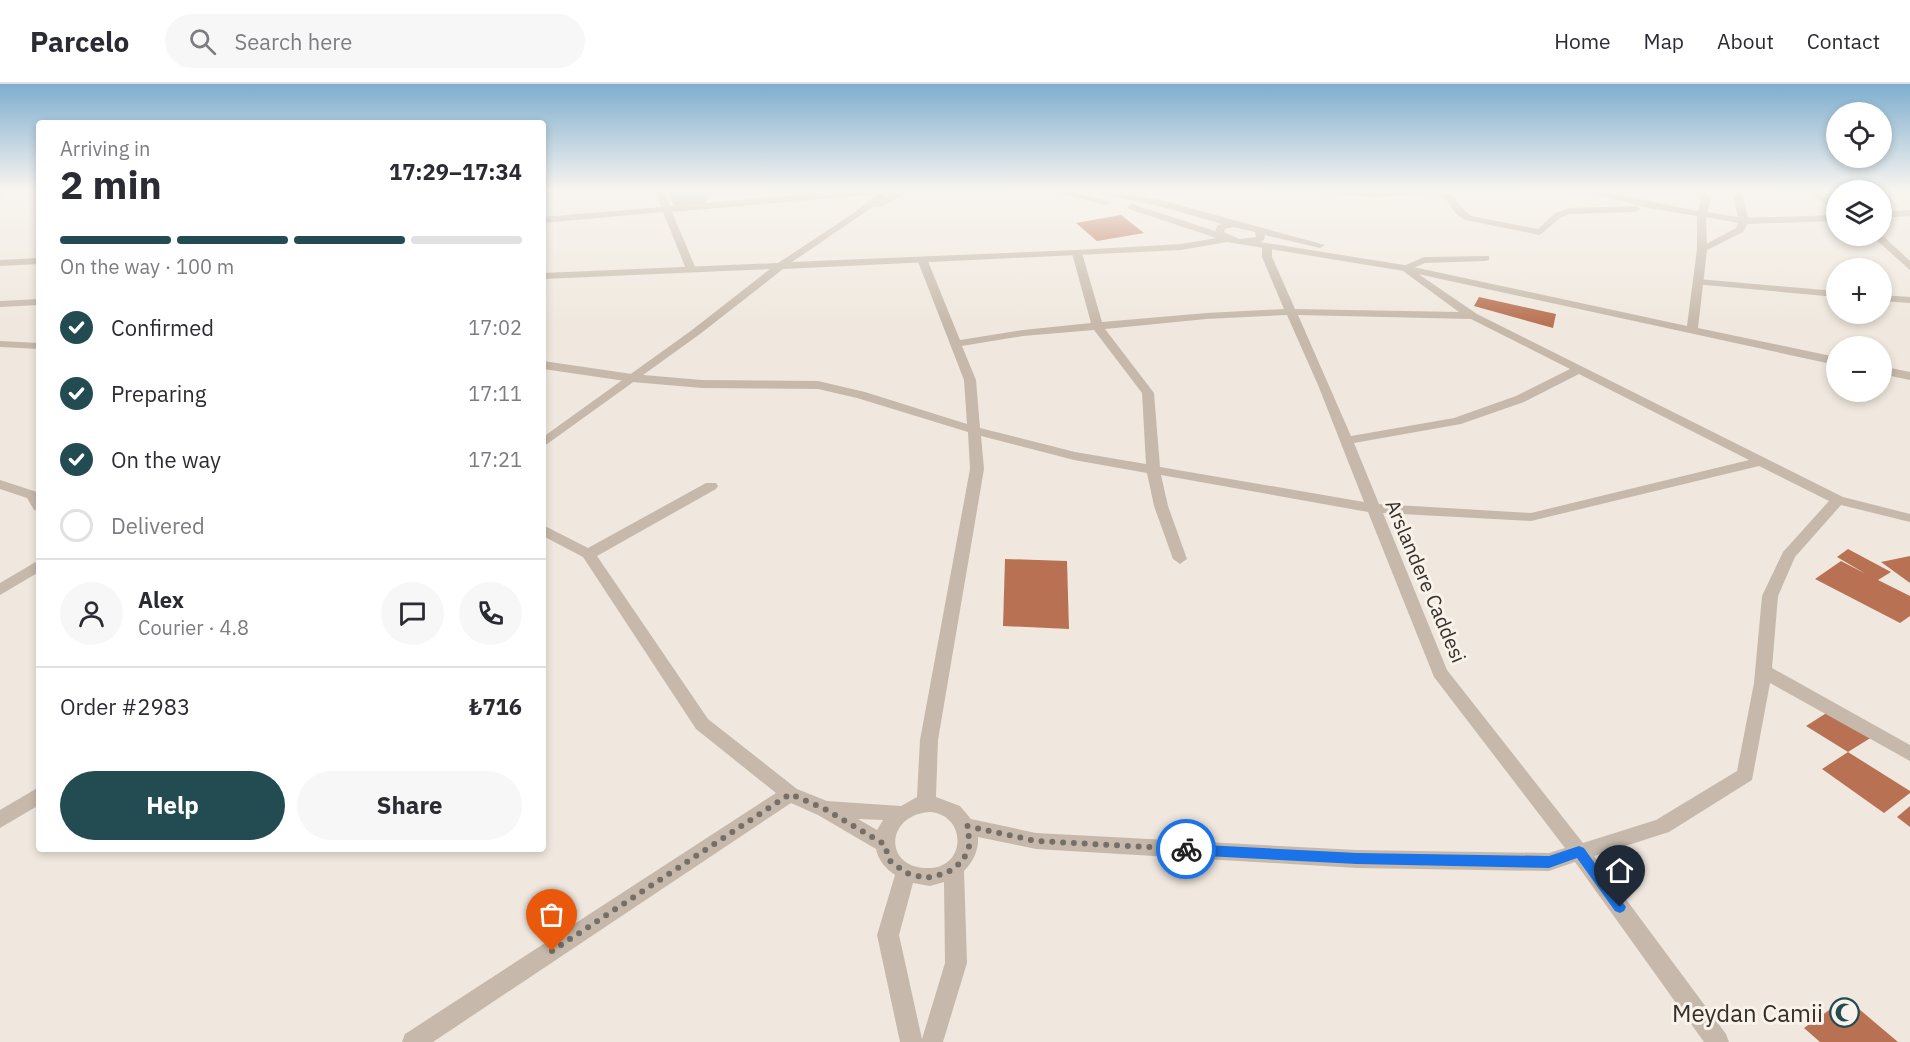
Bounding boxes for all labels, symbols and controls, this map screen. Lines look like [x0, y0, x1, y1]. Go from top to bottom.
search box [165, 14, 585, 68]
text: Parcelo [30, 23, 129, 60]
icon: search [186, 25, 219, 58]
text: Search here [234, 27, 352, 56]
text: Home [1554, 27, 1611, 55]
text: Map [1644, 27, 1684, 55]
text: About [1717, 27, 1774, 55]
text: Contact [1807, 27, 1880, 55]
map controls [1826, 102, 1892, 402]
button: locate [1826, 102, 1892, 168]
text: Arriving in [60, 135, 150, 162]
text: 17:29–17:34 [389, 157, 522, 186]
text: 2 min [60, 159, 162, 210]
button: layers [1826, 180, 1892, 246]
text: On the way · 100 m [60, 253, 234, 280]
button: + [1826, 258, 1892, 324]
icon: check [60, 311, 93, 344]
text: Confirmed [111, 313, 214, 342]
text: 17:02 [468, 314, 522, 341]
button: − [1826, 336, 1892, 402]
icon: check [60, 377, 93, 410]
text: Preparing [111, 379, 206, 408]
text: 17:11 [468, 380, 522, 407]
icon: check [60, 443, 93, 476]
text: On the way [111, 445, 221, 474]
text: 17:21 [468, 446, 522, 473]
street label: Arslandere Caddesi [1379, 495, 1473, 667]
text: Delivered [111, 511, 205, 540]
button: person [60, 582, 123, 645]
button: chat [381, 582, 444, 645]
button: phone [459, 582, 522, 645]
text: Alex [138, 585, 184, 614]
text: Courier · 4.8 [138, 614, 249, 641]
text: Order #2983 [60, 692, 190, 721]
text: ₺716 [469, 692, 522, 721]
button: Help [60, 771, 285, 840]
button: Share [297, 771, 522, 840]
courier [1156, 819, 1216, 879]
icon: bike [1170, 833, 1203, 866]
pin [1594, 845, 1645, 907]
icon: home [1603, 854, 1636, 887]
pin [526, 889, 577, 951]
icon: bag [535, 898, 568, 931]
place label: Meydan Camii [1672, 997, 1823, 1029]
mosque icon: Meydan Camii [1828, 997, 1860, 1029]

